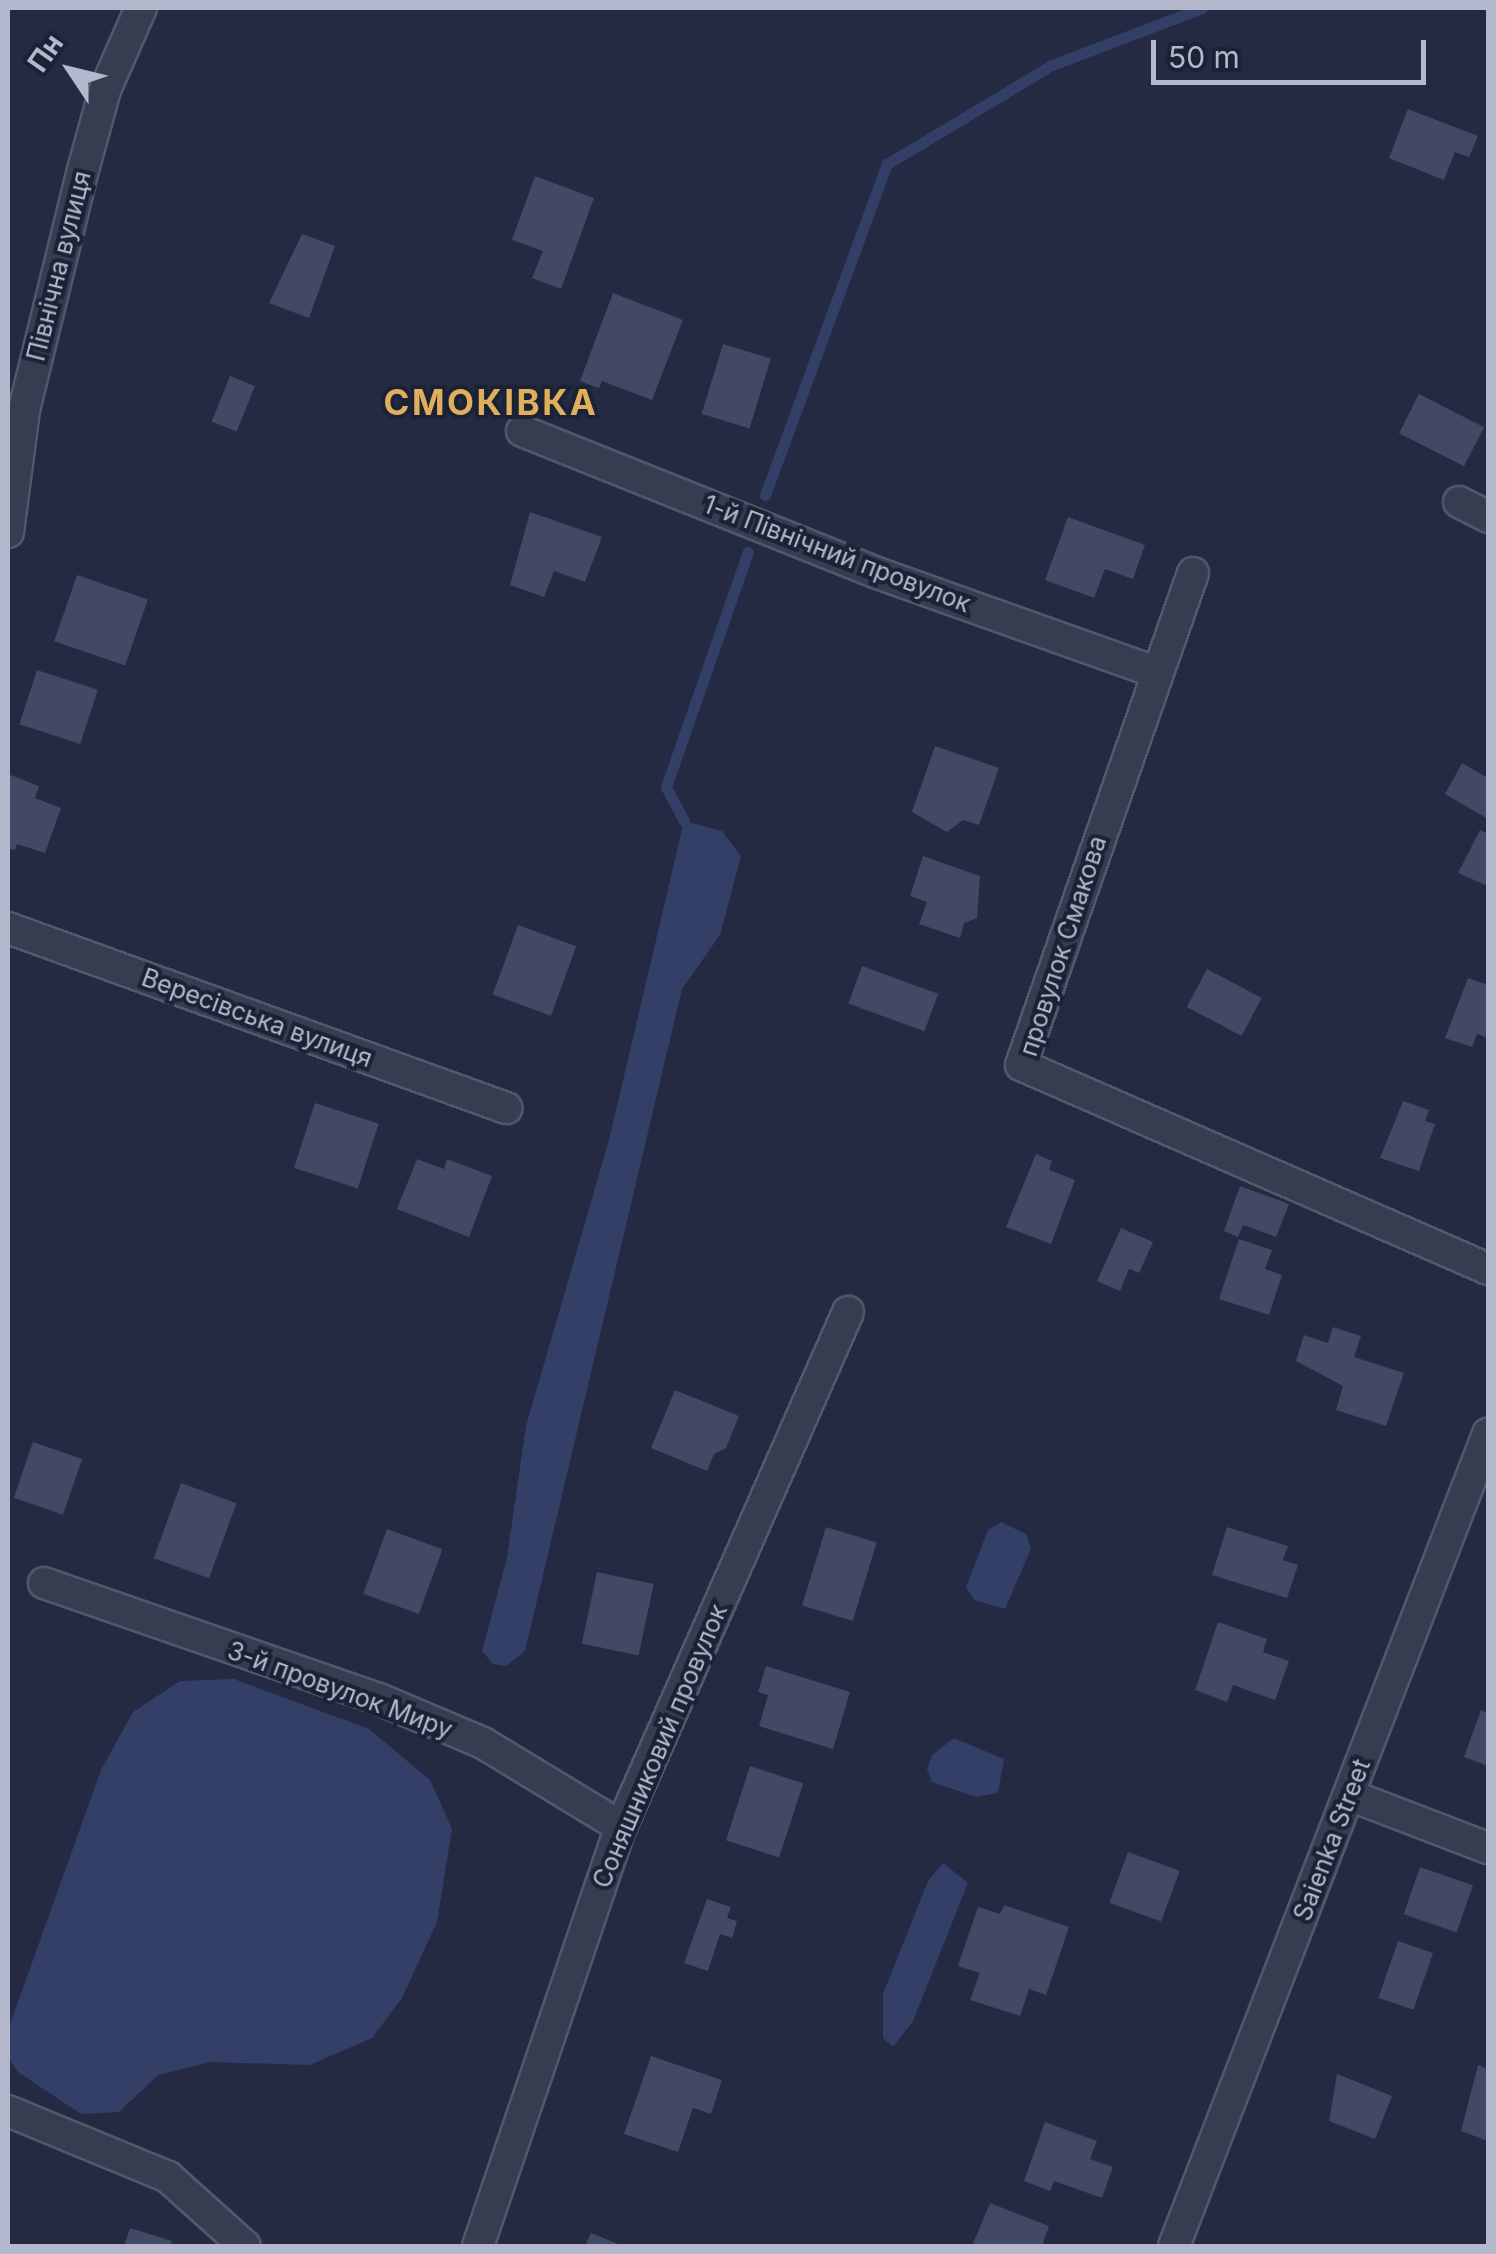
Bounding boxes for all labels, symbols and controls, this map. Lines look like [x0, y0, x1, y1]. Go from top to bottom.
north arrow [20, 20, 120, 120]
scale bar [1156, 20, 1431, 82]
text: Пн [20, 27, 70, 78]
text: 50 m [1168, 39, 1240, 75]
street label: Північна вулиця [21, 168, 97, 364]
district label: СМОКІВКА [384, 381, 598, 423]
street label: 1-й Північний провулок [699, 489, 975, 619]
street label: провулок Смакова [1013, 832, 1113, 1060]
street label: Вересівська вулиця [138, 962, 376, 1074]
street label: Соняшниковий провулок [586, 1599, 734, 1893]
street label: 3-й провулок Миру [224, 1635, 456, 1745]
street label: Saienka Street [1287, 1755, 1377, 1925]

